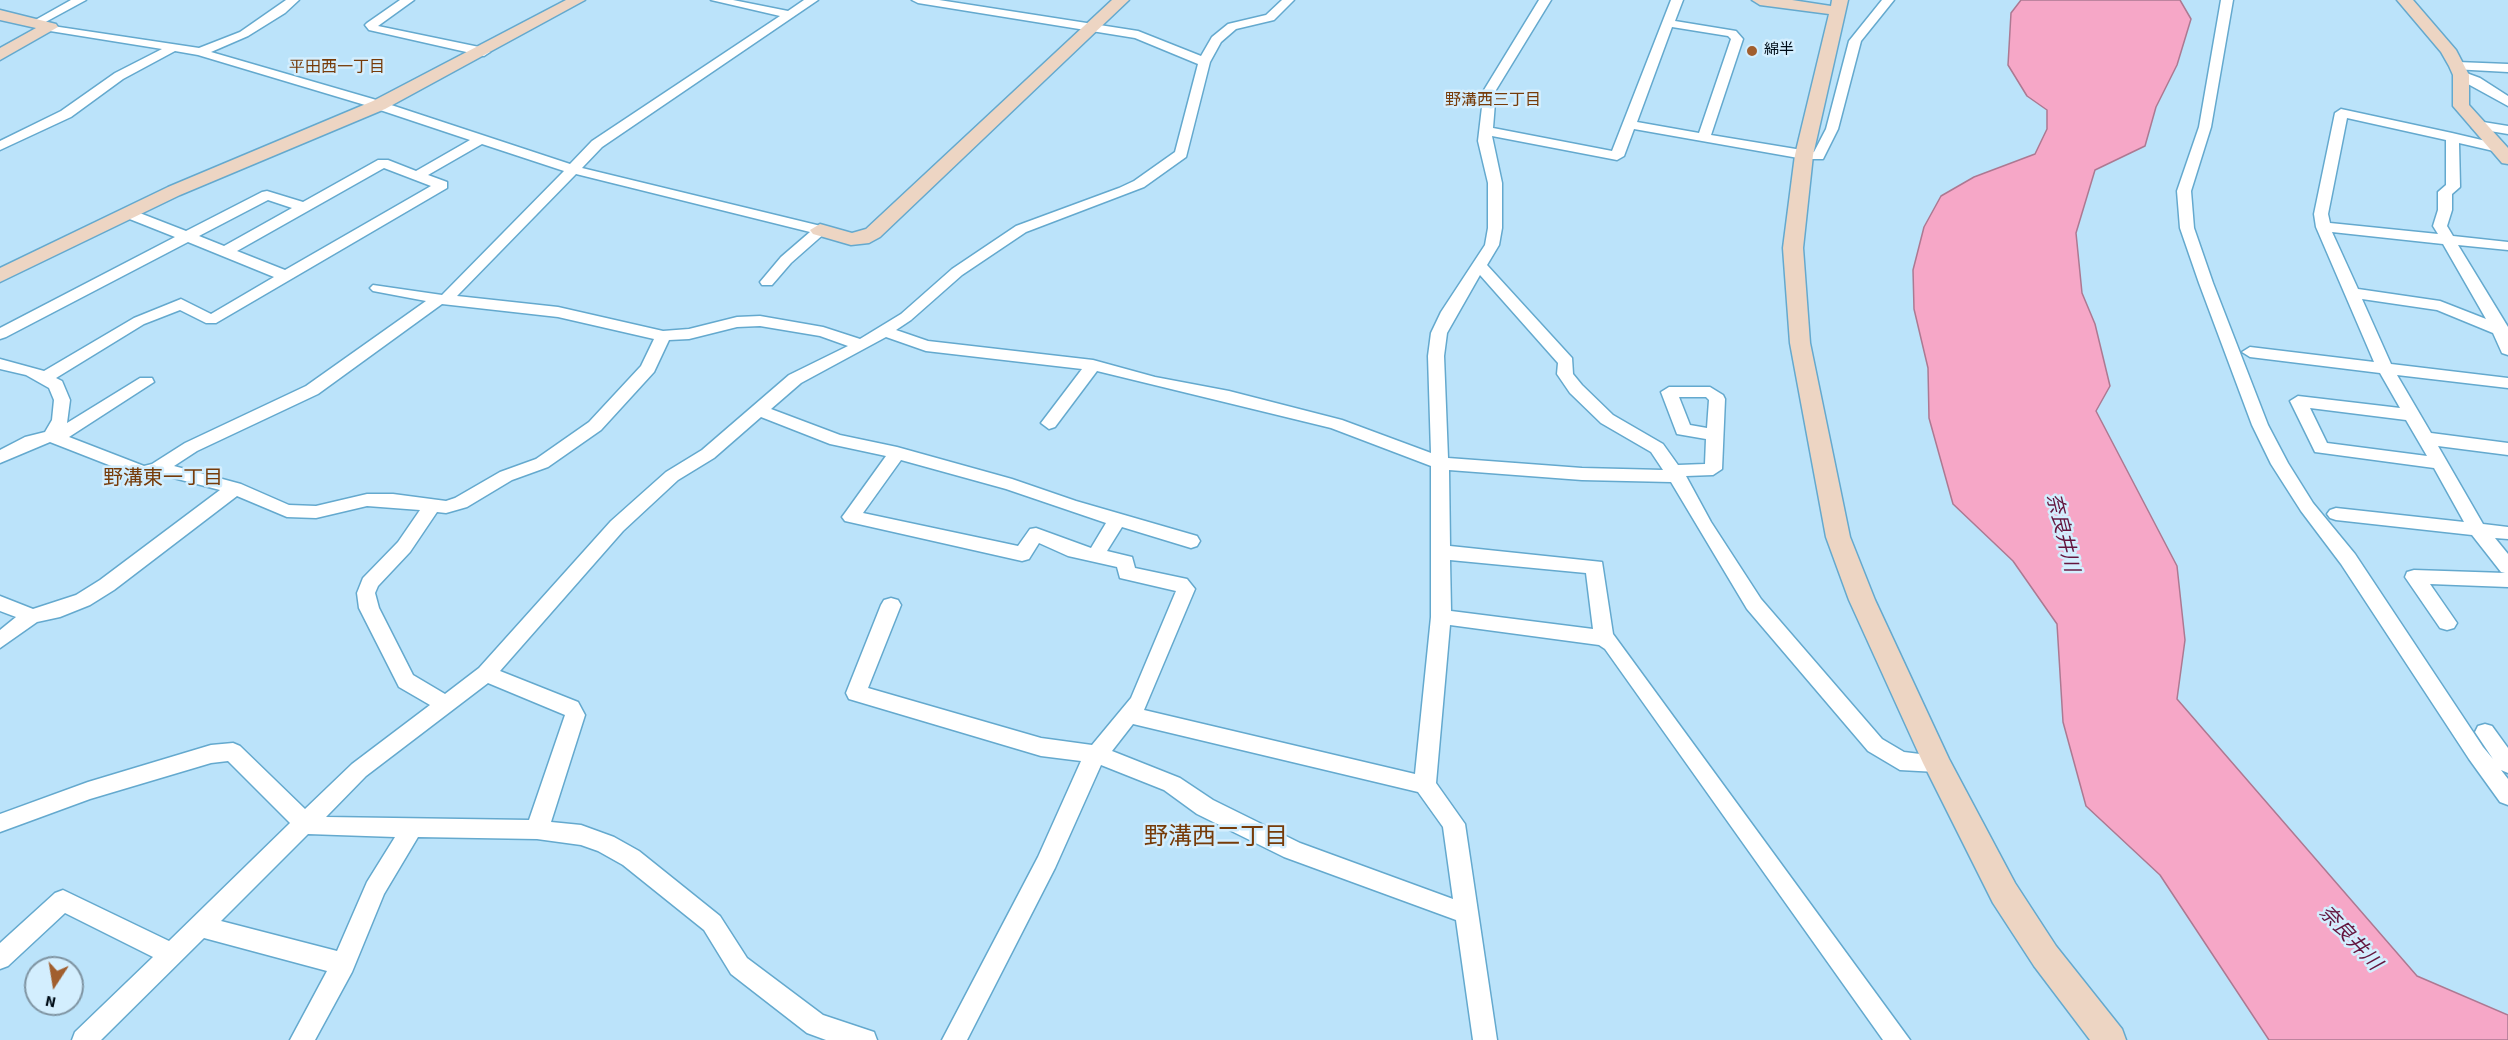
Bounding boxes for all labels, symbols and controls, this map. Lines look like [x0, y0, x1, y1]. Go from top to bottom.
place label: 綿半 [1764, 42, 1794, 60]
marker: 綿半 [1745, 44, 1759, 58]
district label: 平田西一丁目 [289, 58, 385, 78]
district label: 野溝西三丁目 [1445, 91, 1541, 111]
district label: 野溝東一丁目 [103, 468, 223, 492]
water label: 奈良井川 [2040, 491, 2082, 575]
district label: 野溝西二丁目 [1144, 825, 1288, 853]
water label: 奈良井川 [2313, 902, 2385, 976]
north arrow [24, 956, 84, 1016]
text: N [43, 990, 58, 1014]

